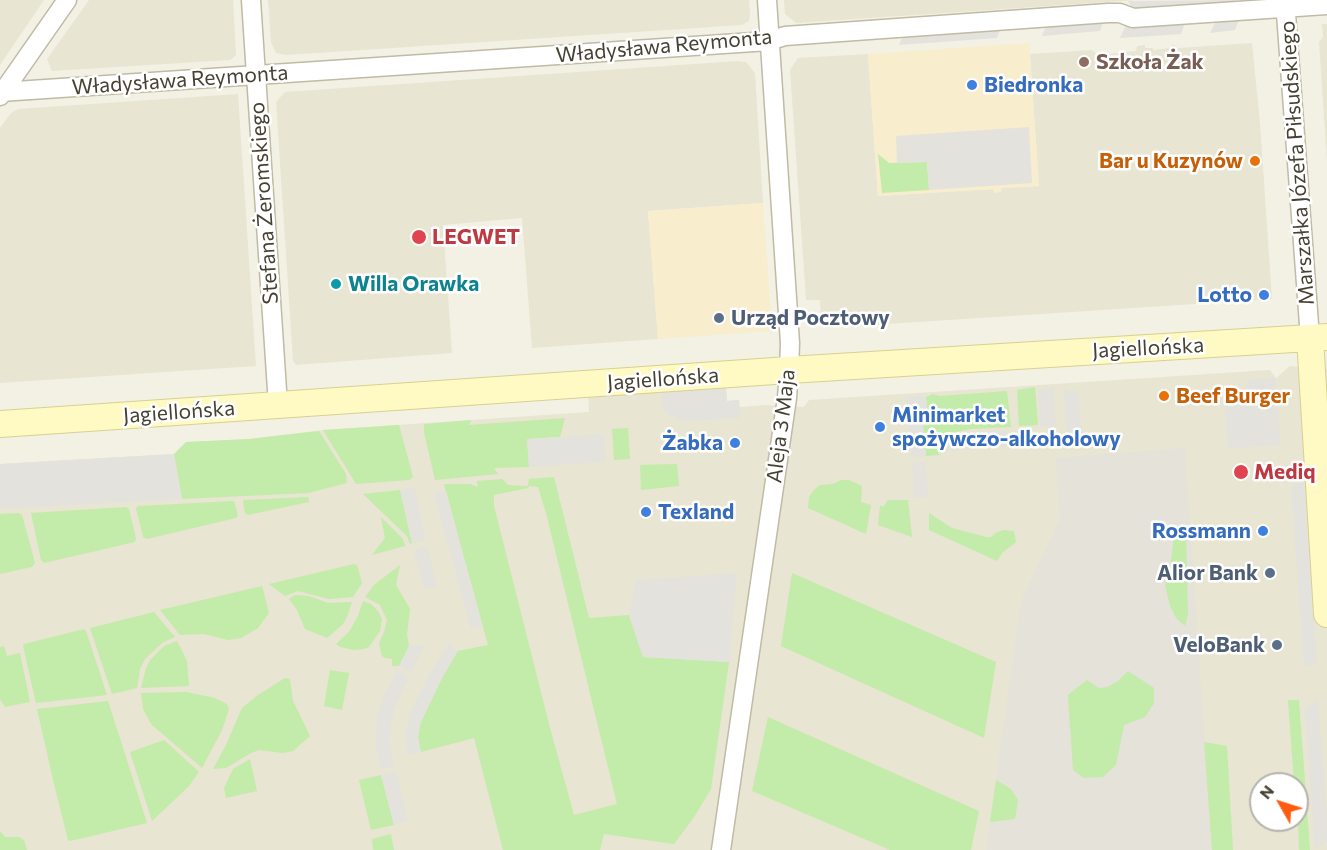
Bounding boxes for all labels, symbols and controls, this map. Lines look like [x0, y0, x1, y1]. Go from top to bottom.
street label: Marszałka Józefa Piłsudskiego [1274, 20, 1320, 306]
street label: Władysława Reymonta [555, 24, 773, 68]
place label: Szkoła Żak [1096, 49, 1204, 75]
marker: Szkoła Żak [1077, 55, 1091, 69]
street label: Władysława Reymonta [71, 60, 289, 100]
place label: Biedronka [984, 72, 1083, 98]
marker: Biedronka [965, 78, 979, 92]
street label: Stefana Żeromskiego [244, 101, 284, 305]
place label: Bar u Kuzynów [1099, 148, 1243, 174]
marker: Bar u Kuzynów [1248, 154, 1262, 168]
place label: LEGWET [432, 224, 520, 250]
marker: LEGWET [410, 228, 428, 246]
place label: Willa Orawka [348, 271, 479, 297]
marker: Willa Orawka [329, 277, 343, 291]
place label: Lotto [1197, 282, 1252, 308]
marker: Lotto [1257, 288, 1271, 302]
place label: Urząd Pocztowy [731, 305, 890, 331]
marker: Urząd Pocztowy [712, 311, 726, 325]
street label: Jagiellońska [1091, 332, 1205, 364]
street label: Jagiellońska [606, 363, 720, 395]
street label: Aleja 3 Maja [762, 368, 800, 484]
place label: Beef Burger [1176, 383, 1290, 409]
marker: Beef Burger [1157, 389, 1171, 403]
street label: Jagiellońska [122, 396, 236, 428]
place label: Minimarket spożywczo-alkoholowy [892, 402, 1121, 452]
marker: Minimarket spożywczo-alkoholowy [873, 420, 887, 434]
place label: Żabka [662, 430, 723, 456]
marker: Żabka [728, 436, 742, 450]
place label: Mediq [1254, 459, 1316, 485]
marker: Mediq [1232, 463, 1250, 481]
place label: Texland [658, 499, 734, 525]
marker: Texland [639, 505, 653, 519]
place label: Rossmann [1152, 518, 1251, 544]
marker: Rossmann [1256, 524, 1270, 538]
place label: Alior Bank [1157, 560, 1258, 586]
marker: Alior Bank [1263, 566, 1277, 580]
place label: VeloBank [1173, 632, 1265, 658]
marker: VeloBank [1270, 638, 1284, 652]
north arrow [1249, 772, 1309, 832]
text: N [1255, 781, 1277, 802]

